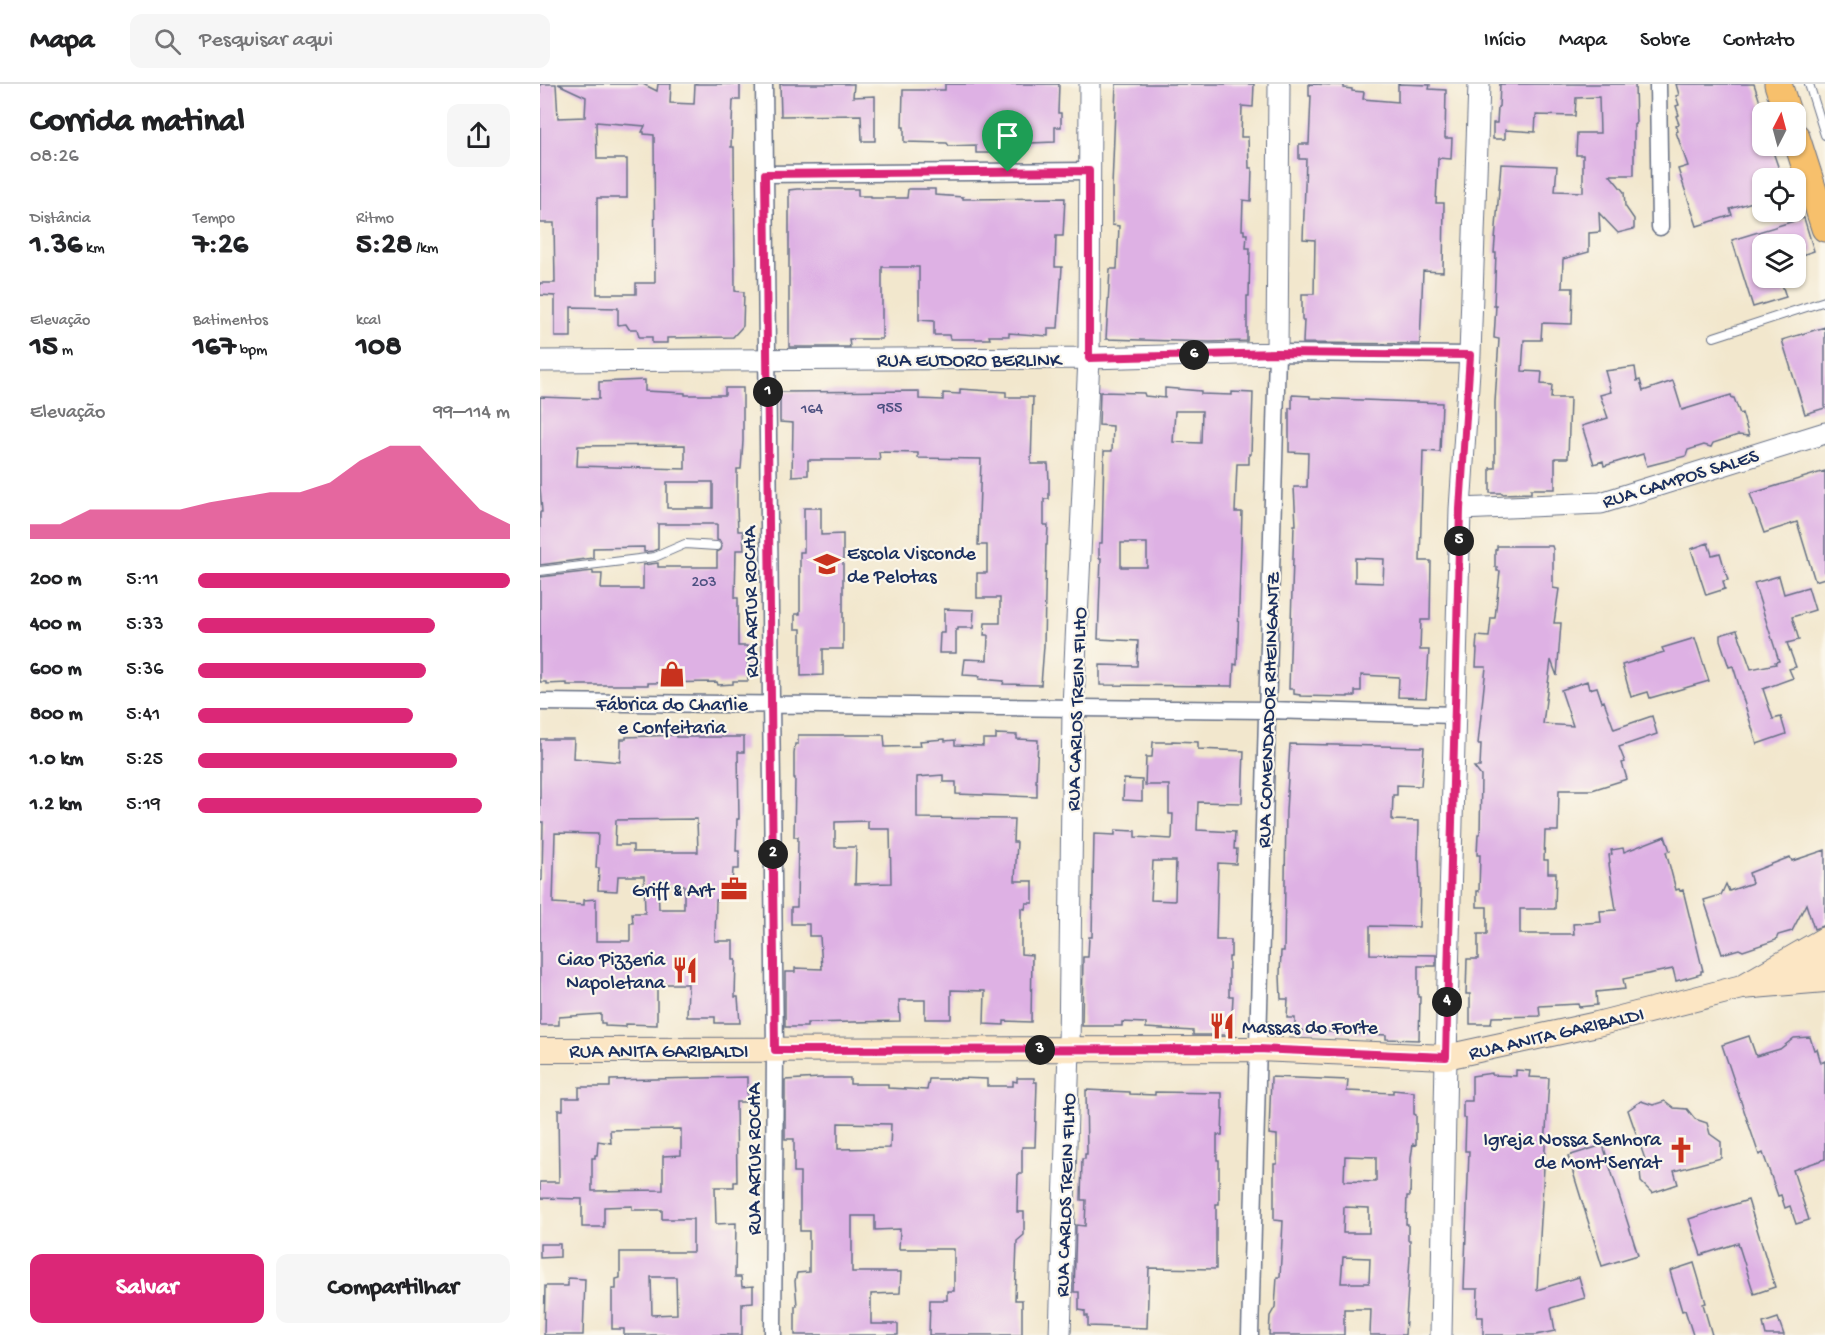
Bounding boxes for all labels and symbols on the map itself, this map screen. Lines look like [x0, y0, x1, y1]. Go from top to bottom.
north arrow [1752, 102, 1806, 156]
pin [982, 110, 1033, 172]
pin: 6 [1179, 340, 1209, 370]
street label: RUA EUDORO BERLINK [877, 351, 1063, 374]
pin: 1 [753, 377, 783, 407]
house number: 955 [877, 400, 902, 419]
house number: 164 [800, 401, 824, 420]
street label: RUA CAMPOS SALES [1600, 445, 1763, 515]
street label: RUA ARTUR ROCHA [740, 525, 765, 678]
pin: 5 [1444, 526, 1474, 556]
place label: Escola Visconde de Pelotas [847, 544, 976, 590]
school or university icon: Escola Visconde de Pelotas [812, 549, 842, 579]
street label: RUA COMENDADOR RHEINGANTZ [1254, 571, 1287, 849]
house number: 203 [691, 574, 717, 593]
street label: RUA CARLOS TREIN FILHO [1063, 607, 1094, 812]
shop icon: Fábrica do Charlie e Confeitaria [657, 659, 687, 689]
place label: Fábrica do Charlie e Confeitaria [595, 695, 748, 741]
pin: 2 [758, 839, 788, 869]
office icon: Griff & Art [719, 874, 749, 904]
place label: Griff & Art [632, 881, 716, 904]
place label: Ciao Pizzeria Napoletana [558, 950, 666, 996]
restaurant icon: Ciao Pizzeria Napoletana [670, 955, 700, 985]
pin: 4 [1432, 987, 1462, 1017]
street label: RUA ANITA GARIBALDI [1467, 1004, 1647, 1067]
restaurant icon: Massas do Forte [1207, 1011, 1237, 1041]
place label: Massas do Forte [1242, 1018, 1379, 1041]
pin: 3 [1025, 1035, 1055, 1065]
street label: RUA ANITA GARIBALDI [569, 1042, 749, 1065]
street label: RUA ARTUR ROCHA [745, 1082, 768, 1235]
street label: RUA CARLOS TREIN FILHO [1052, 1093, 1083, 1298]
place label: Igreja Nossa Senhora de Mont'Serrat [1483, 1130, 1663, 1176]
church icon: Igreja Nossa Senhora de Mont'Serrat [1666, 1135, 1696, 1165]

